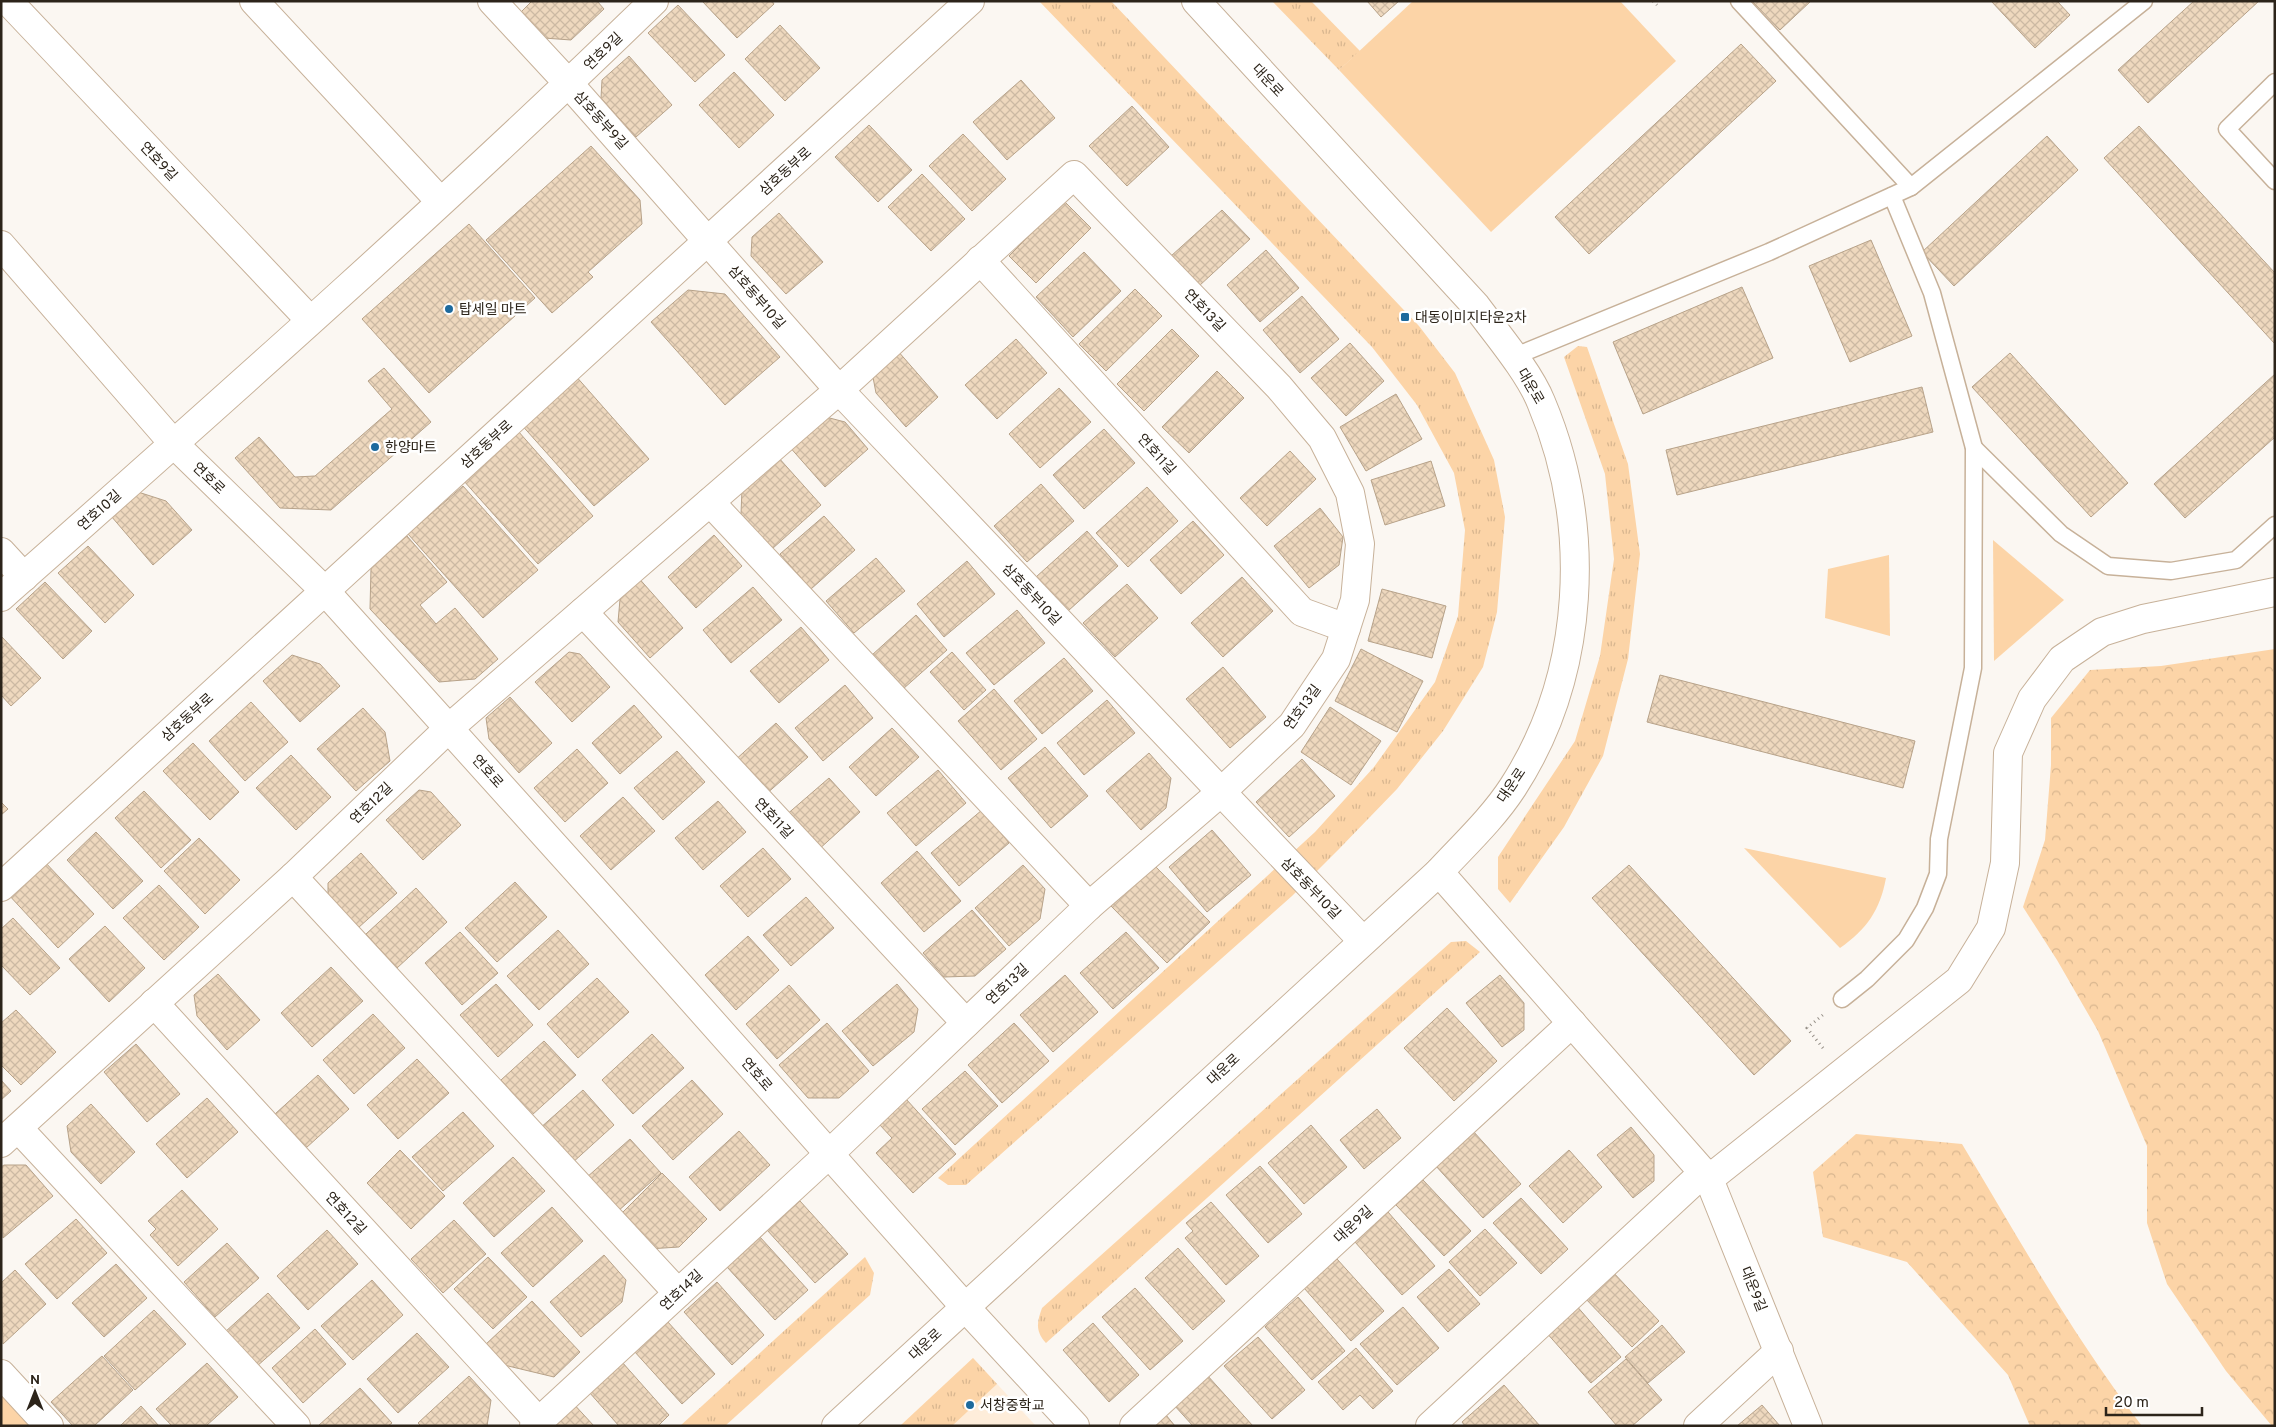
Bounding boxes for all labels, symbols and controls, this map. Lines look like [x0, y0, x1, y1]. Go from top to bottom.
street label: 연호9길 [581, 30, 627, 75]
street label: 대운로 [1248, 61, 1286, 101]
street label: 삼호동부9길 [569, 88, 631, 154]
street label: 연호9길 [136, 139, 180, 185]
street label: 삼호동부로 [756, 144, 816, 200]
street label: 삼호동부10길 [724, 263, 788, 333]
street label: 연호13길 [1180, 286, 1228, 336]
place label: 탑세일 마트 [459, 302, 527, 319]
marker: 탑세일 마트 [443, 303, 455, 315]
place label: 대동이미지타운2차 [1415, 310, 1527, 327]
marker: 대동이미지타운2차 [1399, 311, 1411, 323]
street label: 대운로 [1513, 366, 1547, 408]
street label: 삼호동부로 [457, 417, 517, 473]
street label: 연호11길 [1133, 431, 1179, 479]
place label: 한양마트 [385, 440, 437, 457]
marker: 한양마트 [369, 441, 381, 453]
street label: 연호로 [188, 460, 228, 499]
street label: 연호10길 [75, 487, 125, 535]
street label: 삼호동부10길 [998, 560, 1064, 630]
street label: 연호13길 [1281, 682, 1325, 734]
street label: 삼호동부로 [158, 690, 218, 746]
street label: 연호로 [468, 752, 506, 792]
street label: 대운로 [1494, 765, 1530, 807]
street label: 연호12길 [347, 780, 397, 828]
street label: 연호11길 [750, 795, 796, 843]
street label: 삼호동부10길 [1276, 855, 1343, 923]
street label: 연호13길 [983, 961, 1033, 1009]
street label: 대운로 [1204, 1051, 1244, 1089]
street label: 연호로 [737, 1055, 775, 1095]
street label: 연호12길 [321, 1189, 369, 1239]
street label: 대운9길 [1331, 1203, 1377, 1247]
street label: 대운9길 [1736, 1265, 1769, 1315]
street label: 연호14길 [657, 1267, 707, 1315]
street label: 대운로 [906, 1326, 946, 1364]
north arrow [10, 1367, 60, 1417]
text: N [30, 1372, 40, 1389]
scale bar [2106, 1384, 2202, 1416]
text: 20 m [2114, 1394, 2149, 1413]
place label: 서창중학교 [980, 1397, 1045, 1415]
marker: 서창중학교 [964, 1399, 976, 1411]

